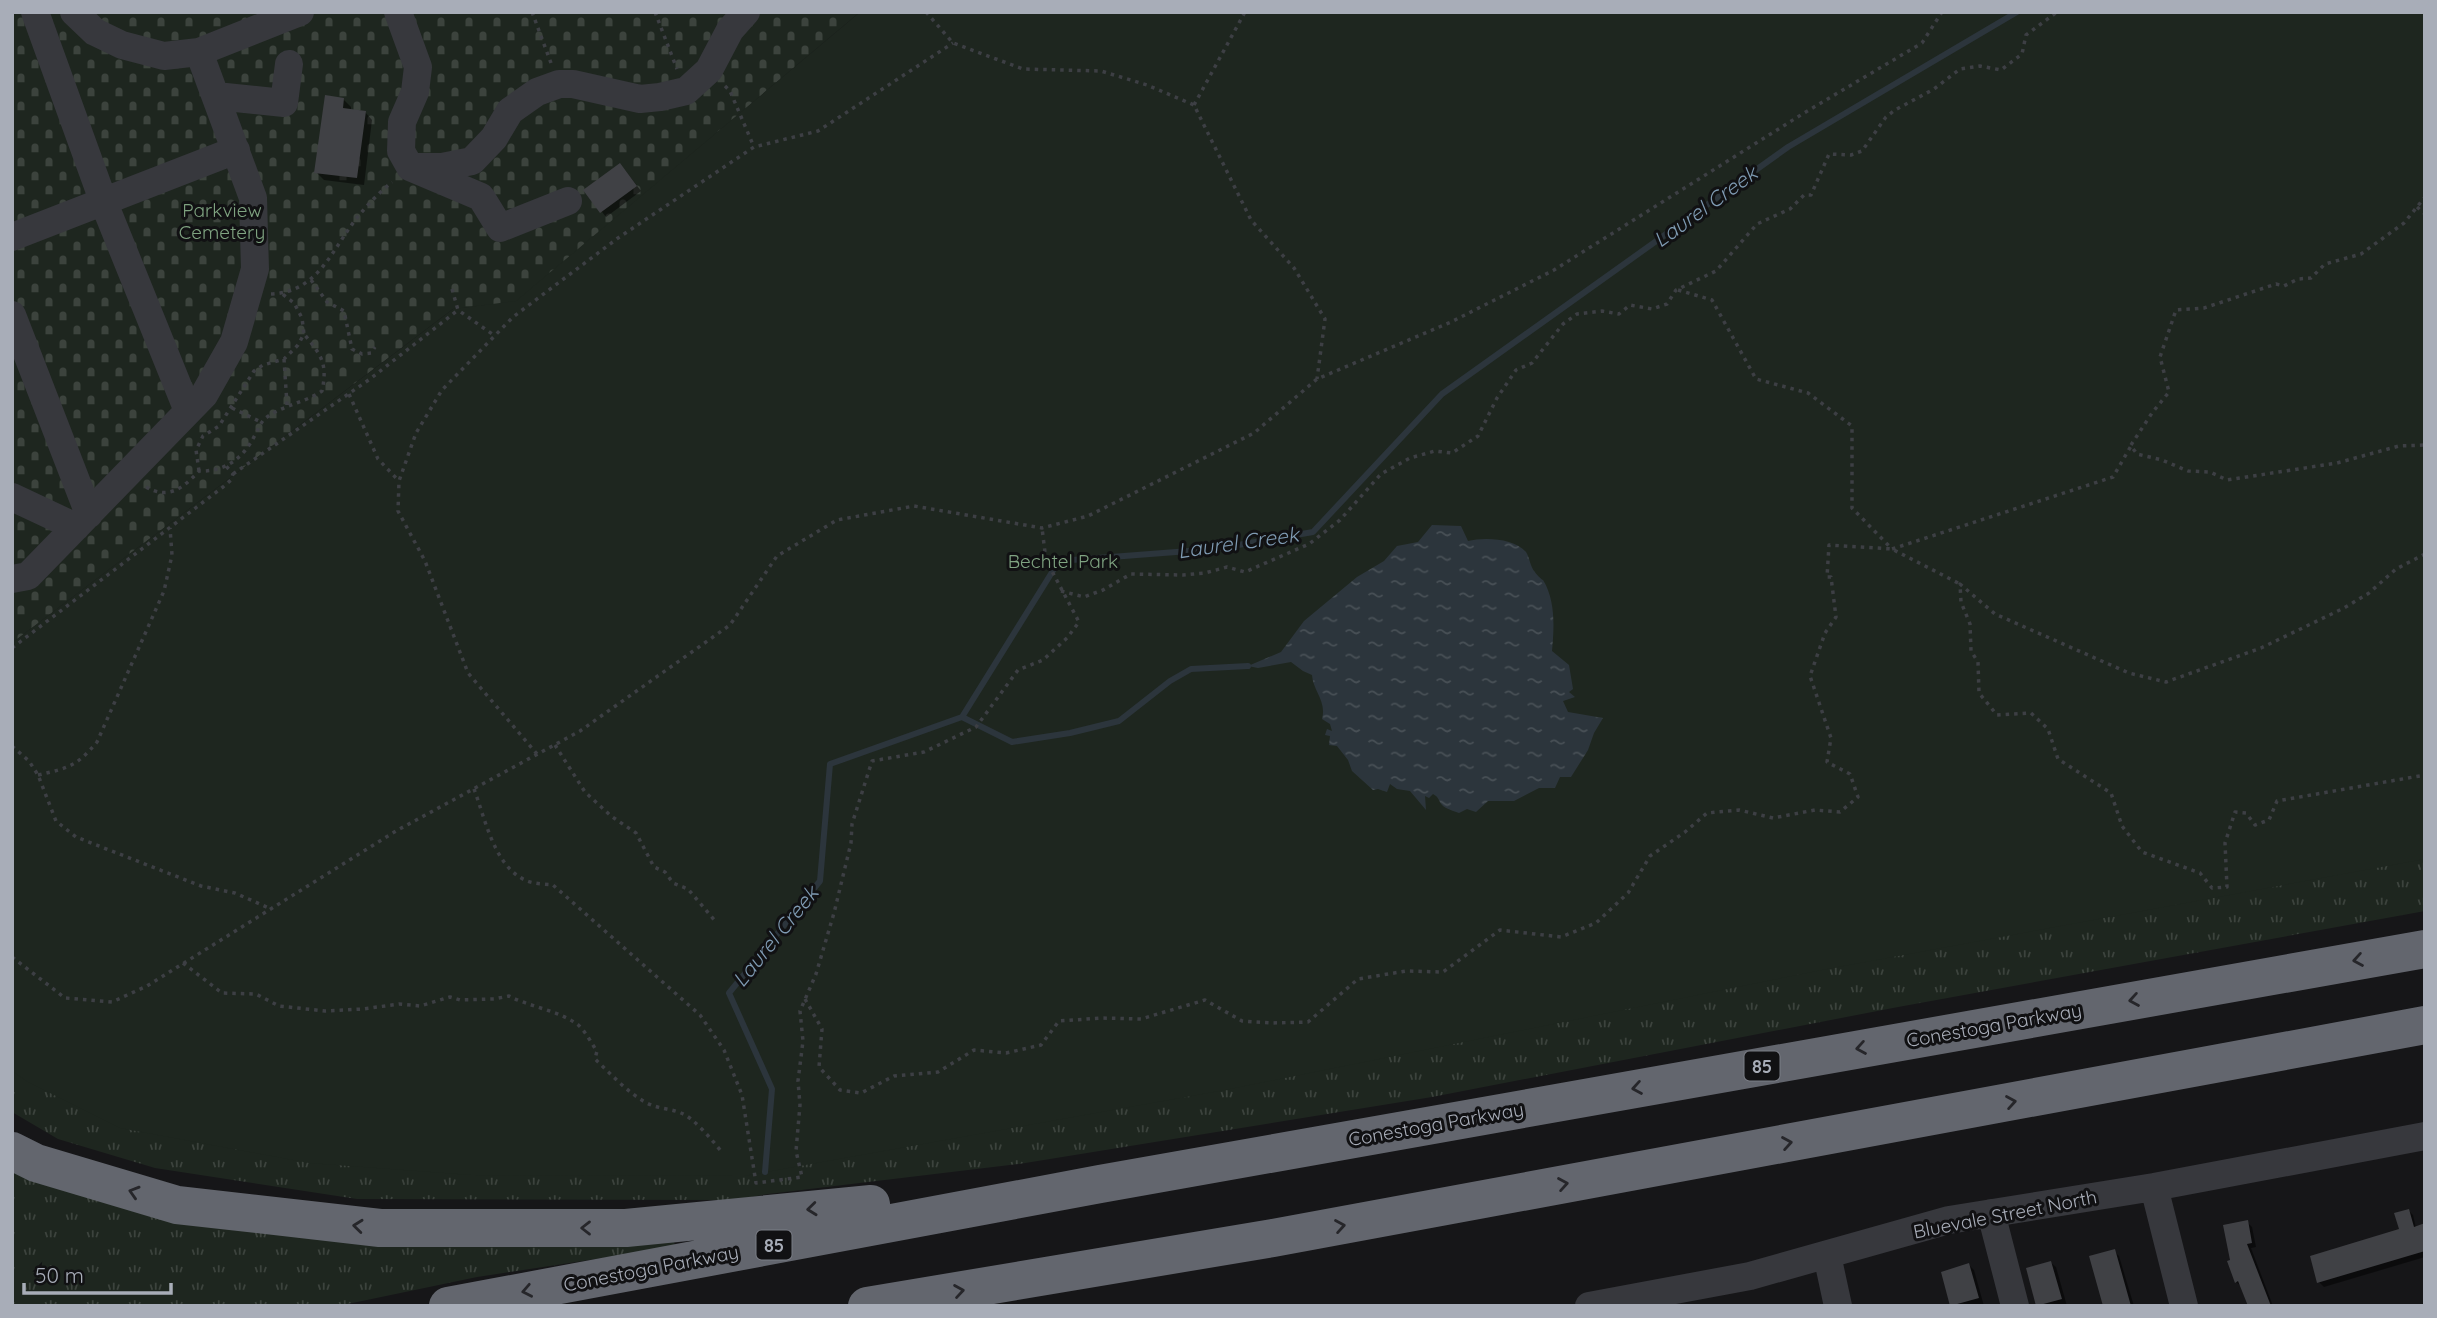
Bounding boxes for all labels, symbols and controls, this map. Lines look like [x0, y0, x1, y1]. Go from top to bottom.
water label: Laurel Creek [1648, 159, 1763, 252]
park label: Parkview Cemetery [179, 198, 265, 244]
water label: Laurel Creek [1176, 520, 1302, 563]
park label: Bechtel Park [1008, 549, 1118, 573]
water label: Laurel Creek [727, 879, 825, 992]
one-way arrow [2352, 952, 2364, 967]
one-way arrow [2128, 992, 2139, 1007]
street label: Conestoga Parkway [1904, 998, 2084, 1052]
one-way arrow [1855, 1040, 1867, 1055]
road number: 85 [1744, 1051, 1780, 1080]
one-way arrow [1631, 1080, 1643, 1095]
one-way arrow [2005, 1095, 2017, 1110]
street label: Conestoga Parkway [1346, 1097, 1526, 1151]
one-way arrow [1781, 1136, 1793, 1151]
one-way arrow [1557, 1178, 1569, 1193]
street label: Bluevale Street North [1911, 1184, 2099, 1244]
one-way arrow [128, 1186, 140, 1201]
one-way arrow [807, 1202, 818, 1217]
one-way arrow [353, 1218, 364, 1233]
one-way arrow [1334, 1219, 1346, 1234]
one-way arrow [580, 1220, 591, 1236]
road number: 85 [756, 1230, 792, 1260]
street label: Conestoga Parkway [561, 1239, 741, 1297]
scale bar [24, 1252, 172, 1296]
text: 50 m [35, 1262, 84, 1288]
one-way arrow [521, 1283, 533, 1298]
one-way arrow [952, 1284, 964, 1299]

